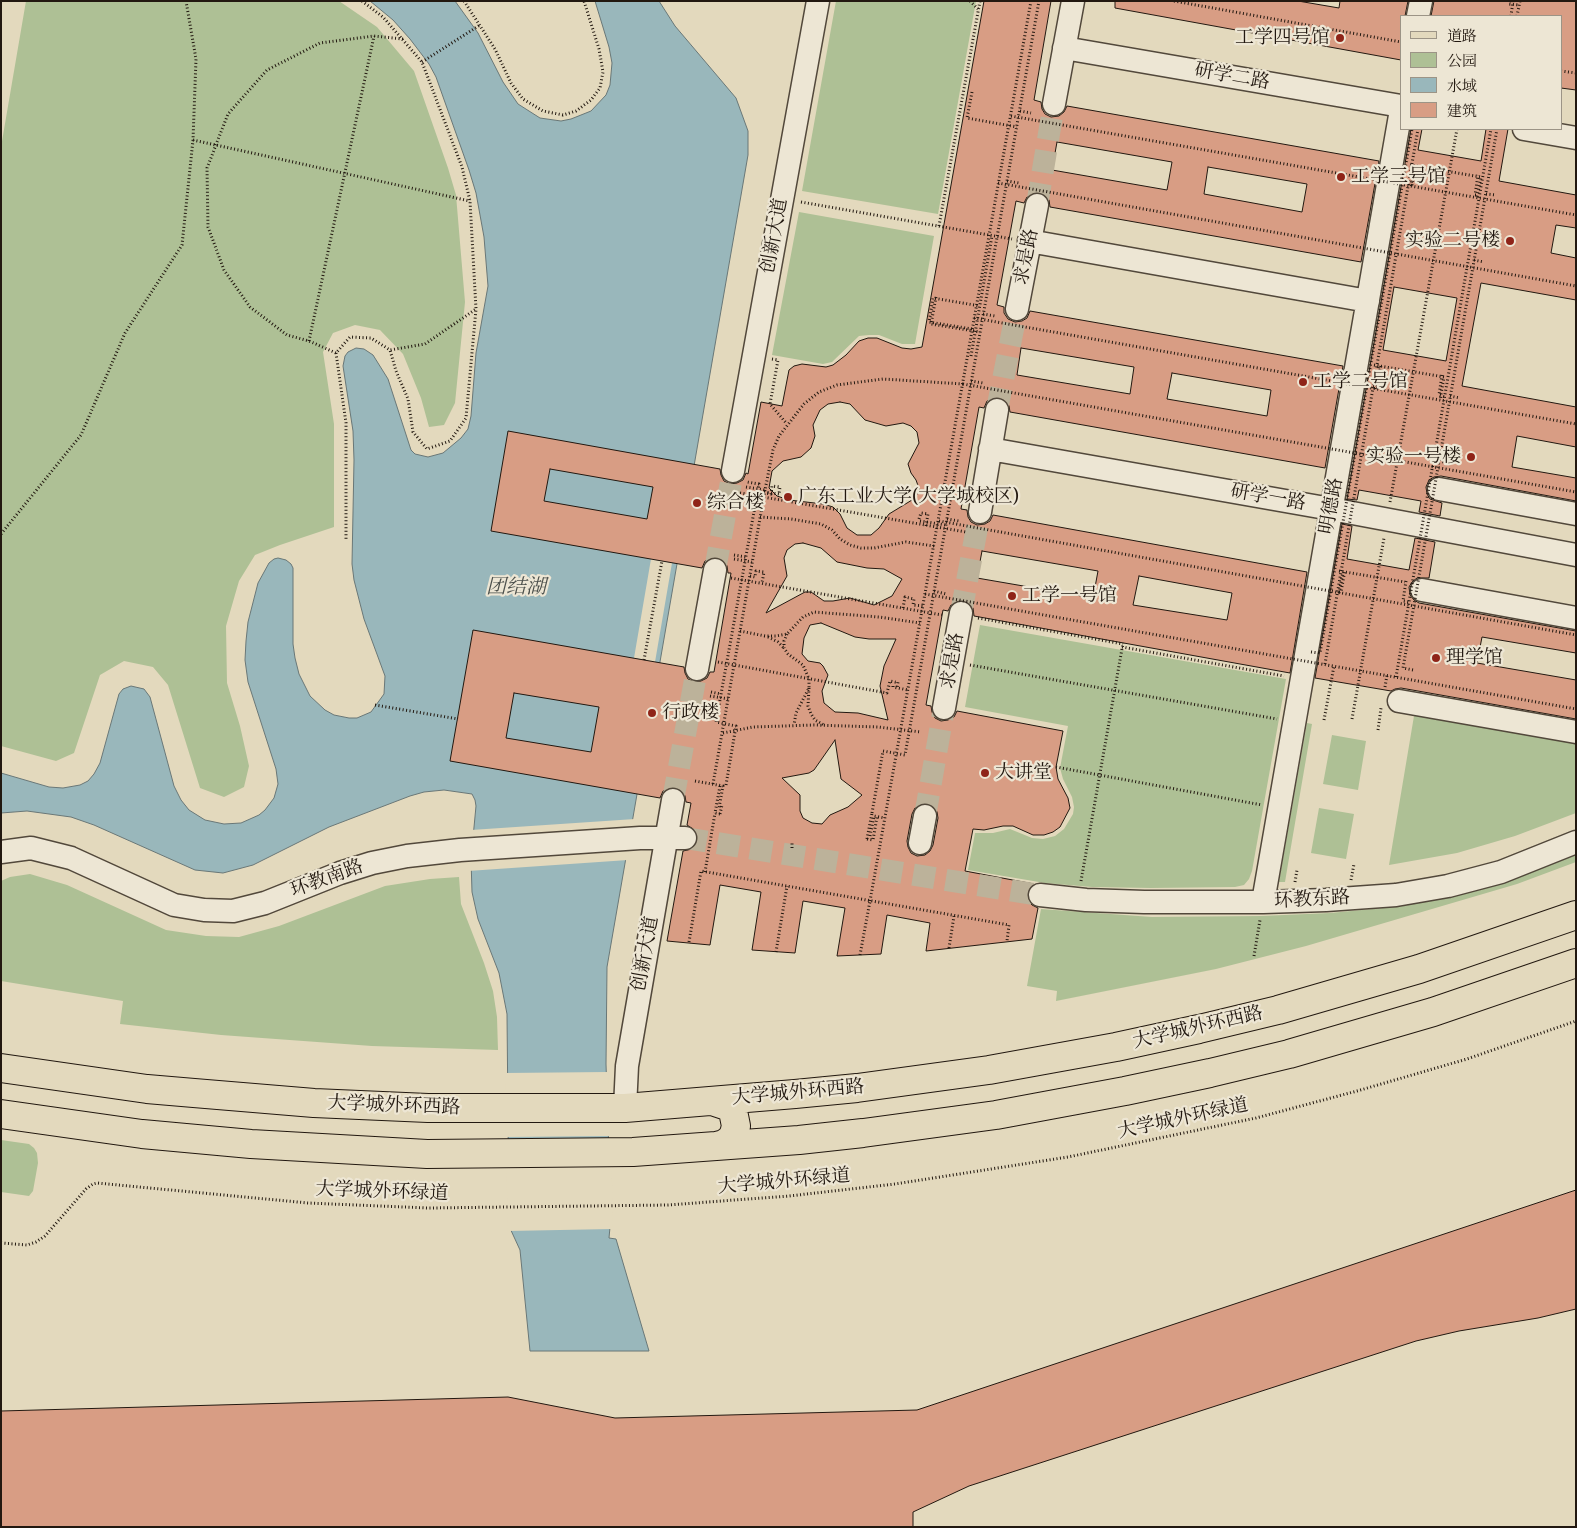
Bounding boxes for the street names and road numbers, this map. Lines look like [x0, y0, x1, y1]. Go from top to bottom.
street label: 研学二路 [1193, 59, 1271, 95]
street label: 创新大道 [757, 197, 793, 275]
street label: 求是路 [1010, 227, 1044, 287]
street label: 明德路 [1316, 476, 1348, 536]
street label: 研学一路 [1229, 480, 1307, 516]
street label: 求是路 [937, 631, 969, 691]
street label: 环教南路 [287, 855, 367, 903]
street label: 环教东路 [1273, 887, 1351, 913]
street label: 创新大道 [628, 915, 664, 993]
street label: 大学城外环西路 [1131, 1002, 1265, 1054]
street label: 大学城外环西路 [731, 1076, 865, 1110]
street label: 大学城外环西路 [327, 1092, 461, 1120]
street label: 大学城外环绿道 [1116, 1094, 1250, 1144]
street label: 大学城外环绿道 [717, 1165, 851, 1199]
street label: 大学城外环绿道 [315, 1178, 449, 1206]

